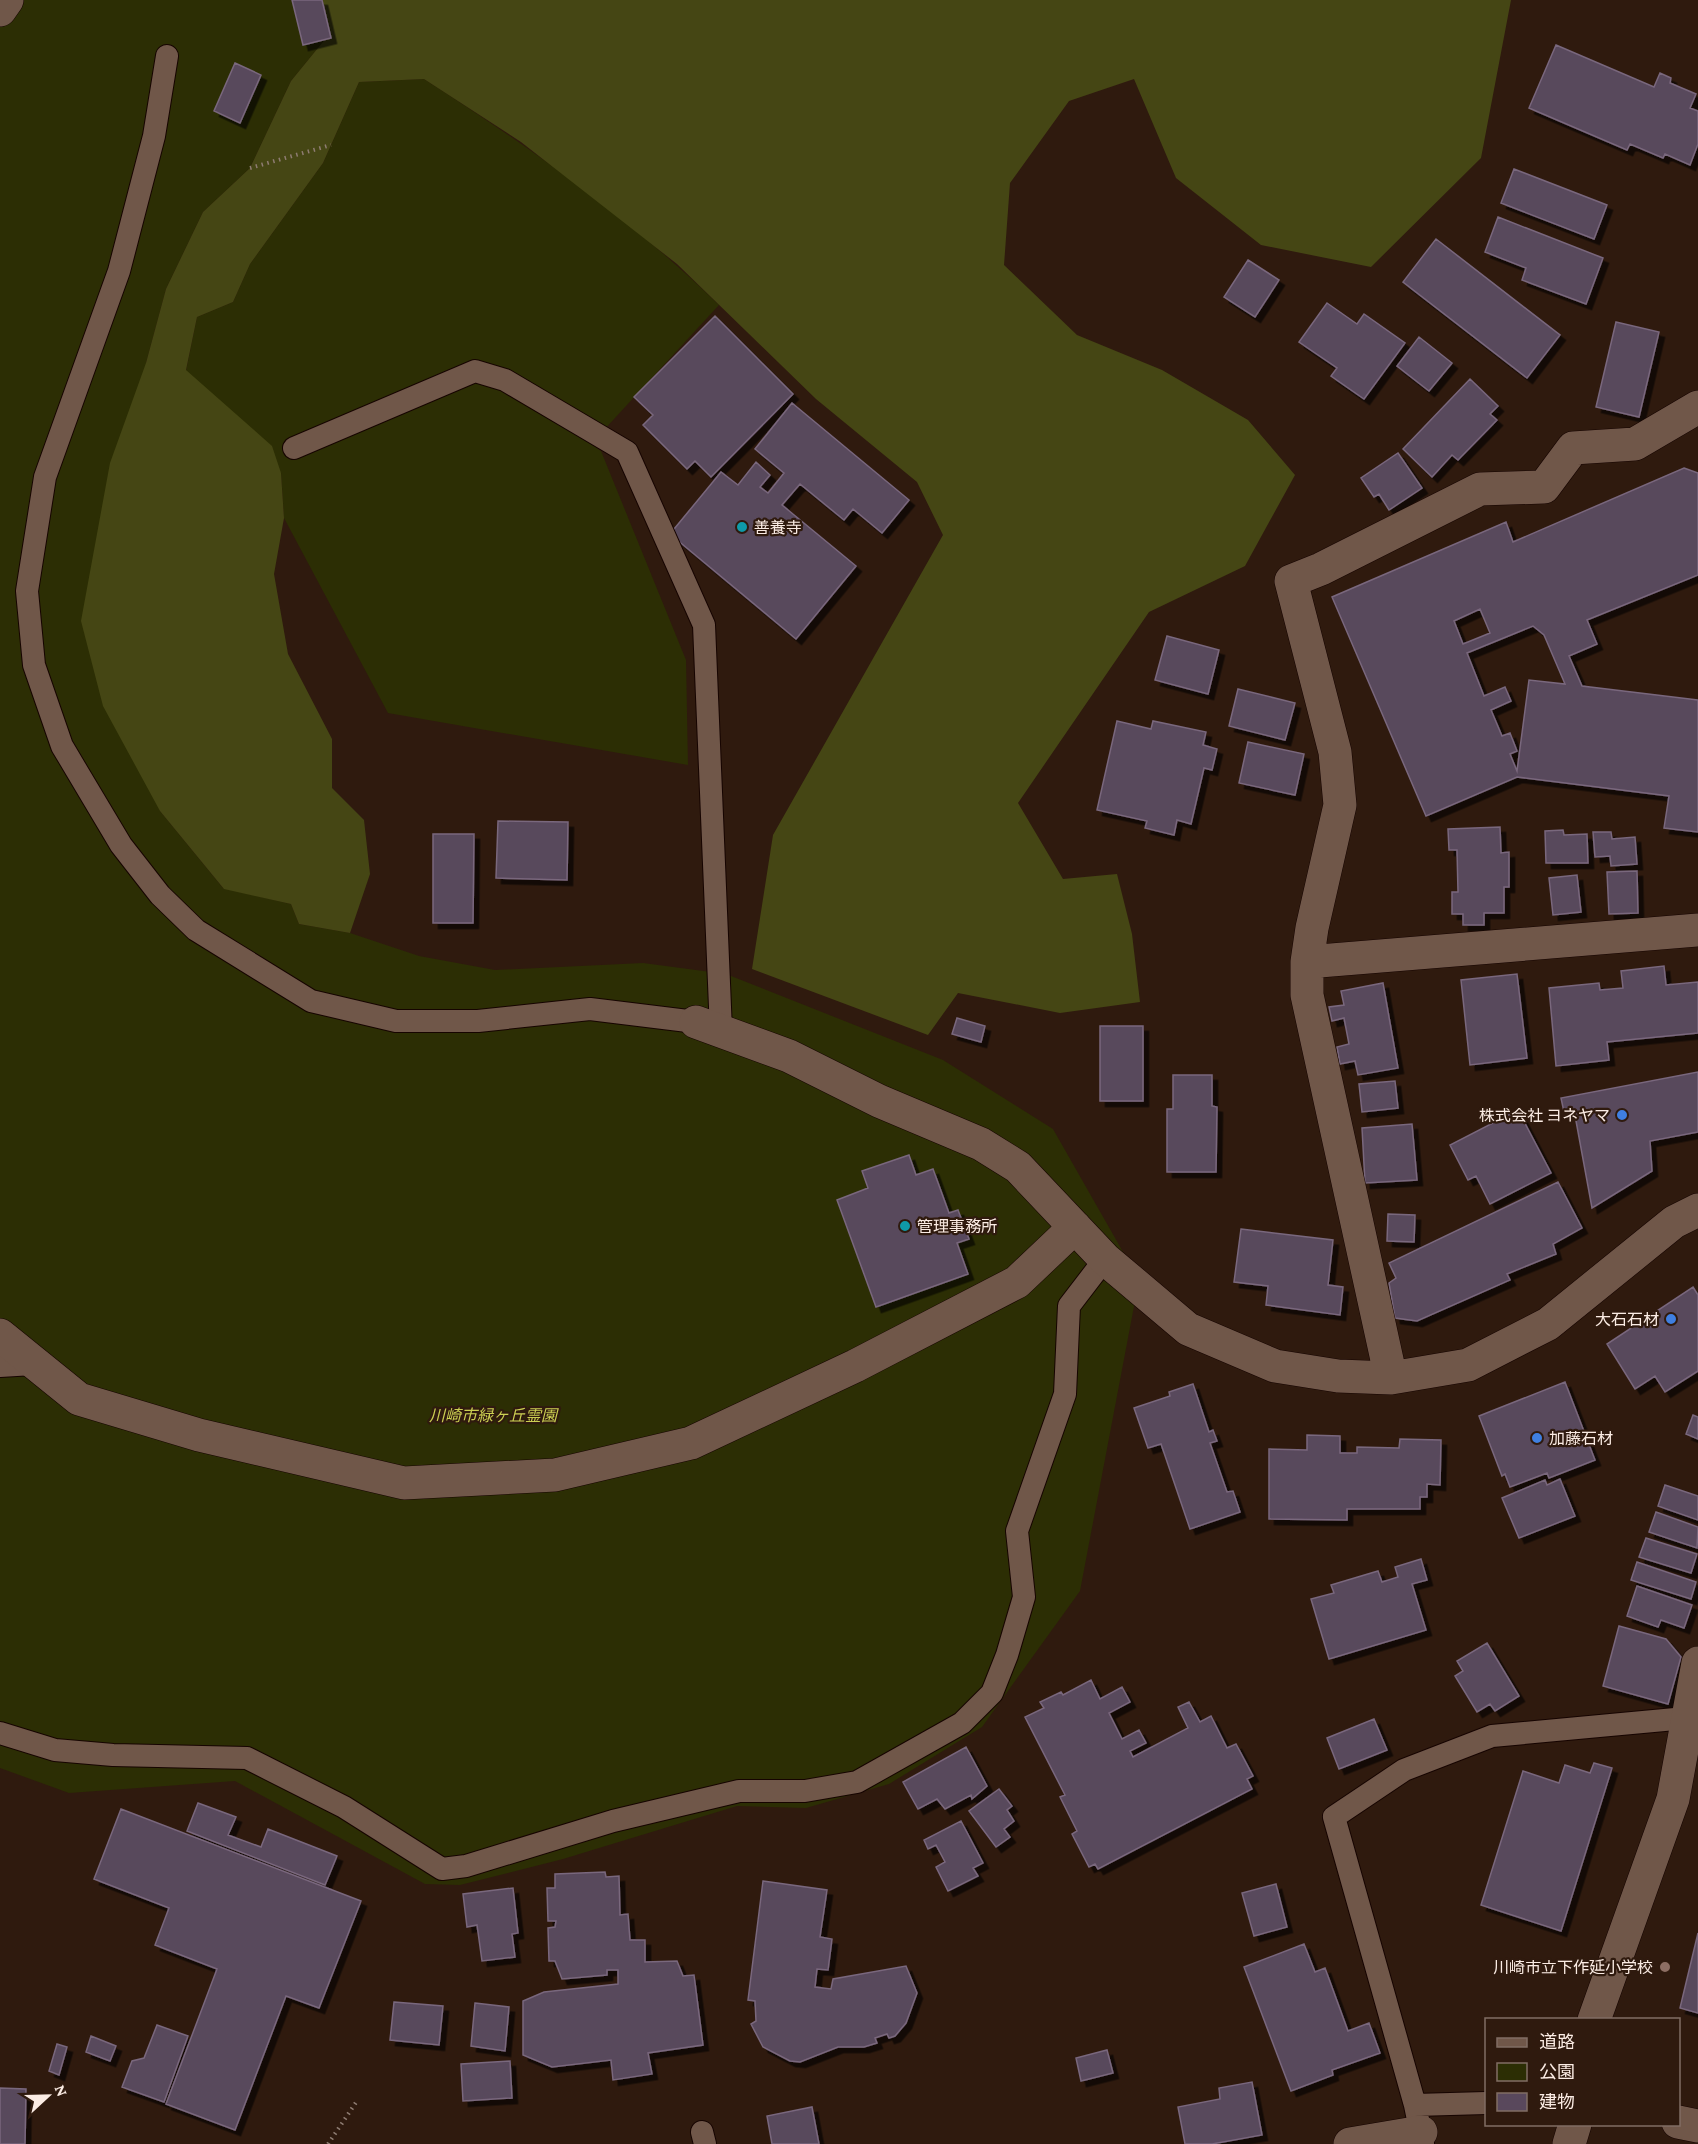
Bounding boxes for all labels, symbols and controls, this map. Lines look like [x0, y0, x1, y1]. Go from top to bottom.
place label: 善養寺 [754, 519, 802, 536]
marker: 善養寺 [735, 520, 749, 534]
place label: 株式会社 ヨネヤマ [1479, 1107, 1610, 1124]
marker: 株式会社 ヨネヤマ [1615, 1108, 1629, 1122]
place label: 管理事務所 [917, 1218, 997, 1235]
marker: 管理事務所 [898, 1219, 912, 1233]
place label: 大石石材 [1595, 1311, 1659, 1328]
marker: 大石石材 [1664, 1312, 1678, 1326]
park label: 川崎市緑ヶ丘霊園 [429, 1407, 559, 1424]
place label: 加藤石材 [1549, 1430, 1613, 1447]
marker: 加藤石材 [1530, 1431, 1544, 1445]
place label: 川崎市立下作延小学校 [1493, 1959, 1653, 1976]
marker: 川崎市立下作延小学校 [1658, 1960, 1672, 1974]
legend [1485, 2018, 1680, 2126]
text: 道路 [1539, 2032, 1575, 2052]
text: 公園 [1539, 2062, 1575, 2082]
north arrow [18, 2066, 78, 2126]
text: N [52, 2082, 71, 2099]
text: 建物 [1539, 2092, 1575, 2112]

